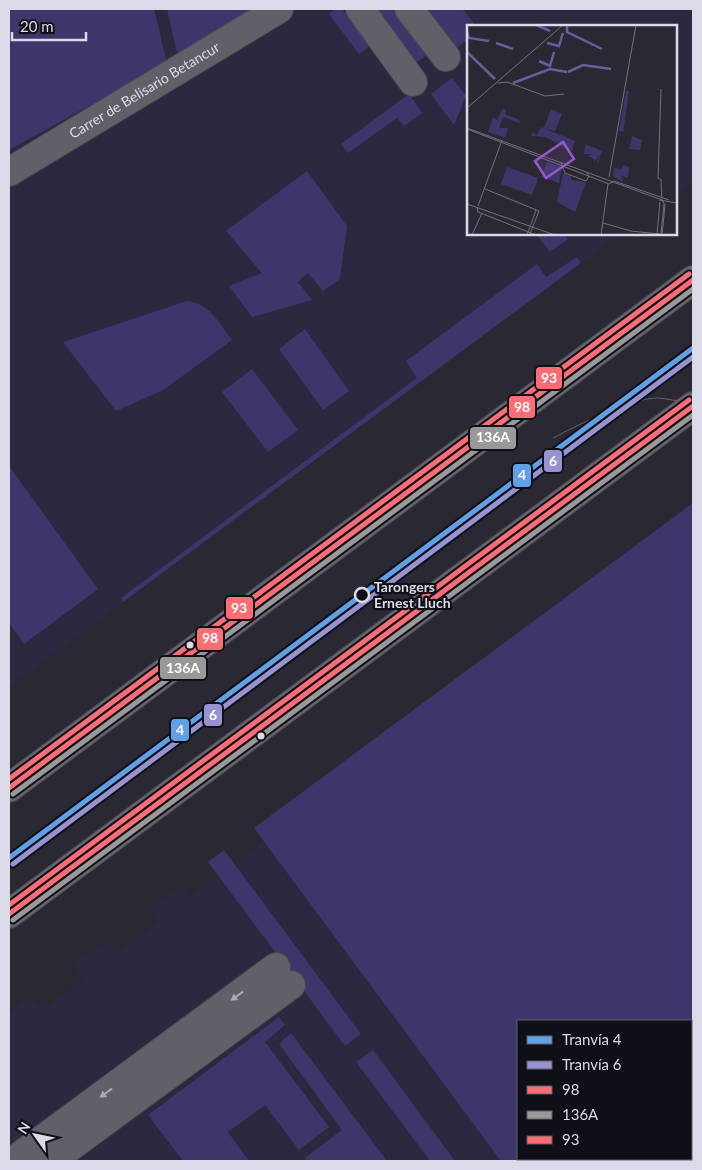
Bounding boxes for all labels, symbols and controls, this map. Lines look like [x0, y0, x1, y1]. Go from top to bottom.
scale bar [12, 10, 86, 42]
text: 20 m [20, 17, 54, 35]
inset map [467, 25, 677, 235]
street label: Carrer de Belisario Betancur [66, 38, 222, 142]
line badge: 93 [535, 366, 563, 390]
text: 93 [541, 369, 557, 386]
line badge: 98 [508, 395, 536, 419]
text: 98 [514, 398, 530, 415]
line badge: 136A [469, 426, 517, 450]
text: 136A [476, 428, 510, 445]
line badge: 6 [543, 449, 563, 473]
text: 6 [549, 452, 557, 469]
line badge: 4 [512, 463, 532, 488]
text: 4 [518, 466, 526, 483]
place label: Tarongers Ernest Lluch [374, 578, 451, 611]
marker: Tarongers Ernest Lluch [354, 587, 370, 603]
line badge: 93 [225, 596, 254, 620]
text: 93 [231, 599, 247, 616]
line badge: 98 [196, 627, 224, 651]
text: 98 [202, 629, 218, 646]
unlabelled marker [185, 640, 195, 650]
line badge: 136A [159, 656, 207, 680]
text: 136A [166, 659, 200, 676]
line badge: 6 [203, 703, 223, 727]
text: 6 [209, 706, 217, 723]
line badge: 4 [170, 718, 190, 742]
text: 4 [176, 721, 184, 738]
unlabelled marker [256, 731, 266, 741]
one-way arrow [230, 991, 244, 1001]
legend [517, 1020, 692, 1160]
text: Tranvía 4 [562, 1030, 622, 1048]
text: Tranvía 6 [562, 1055, 622, 1073]
text: 98 [562, 1080, 579, 1098]
one-way arrow [99, 1088, 113, 1098]
text: 136A [562, 1105, 599, 1123]
north arrow [10, 1110, 60, 1160]
text: N [14, 1118, 34, 1137]
text: 93 [562, 1130, 579, 1148]

